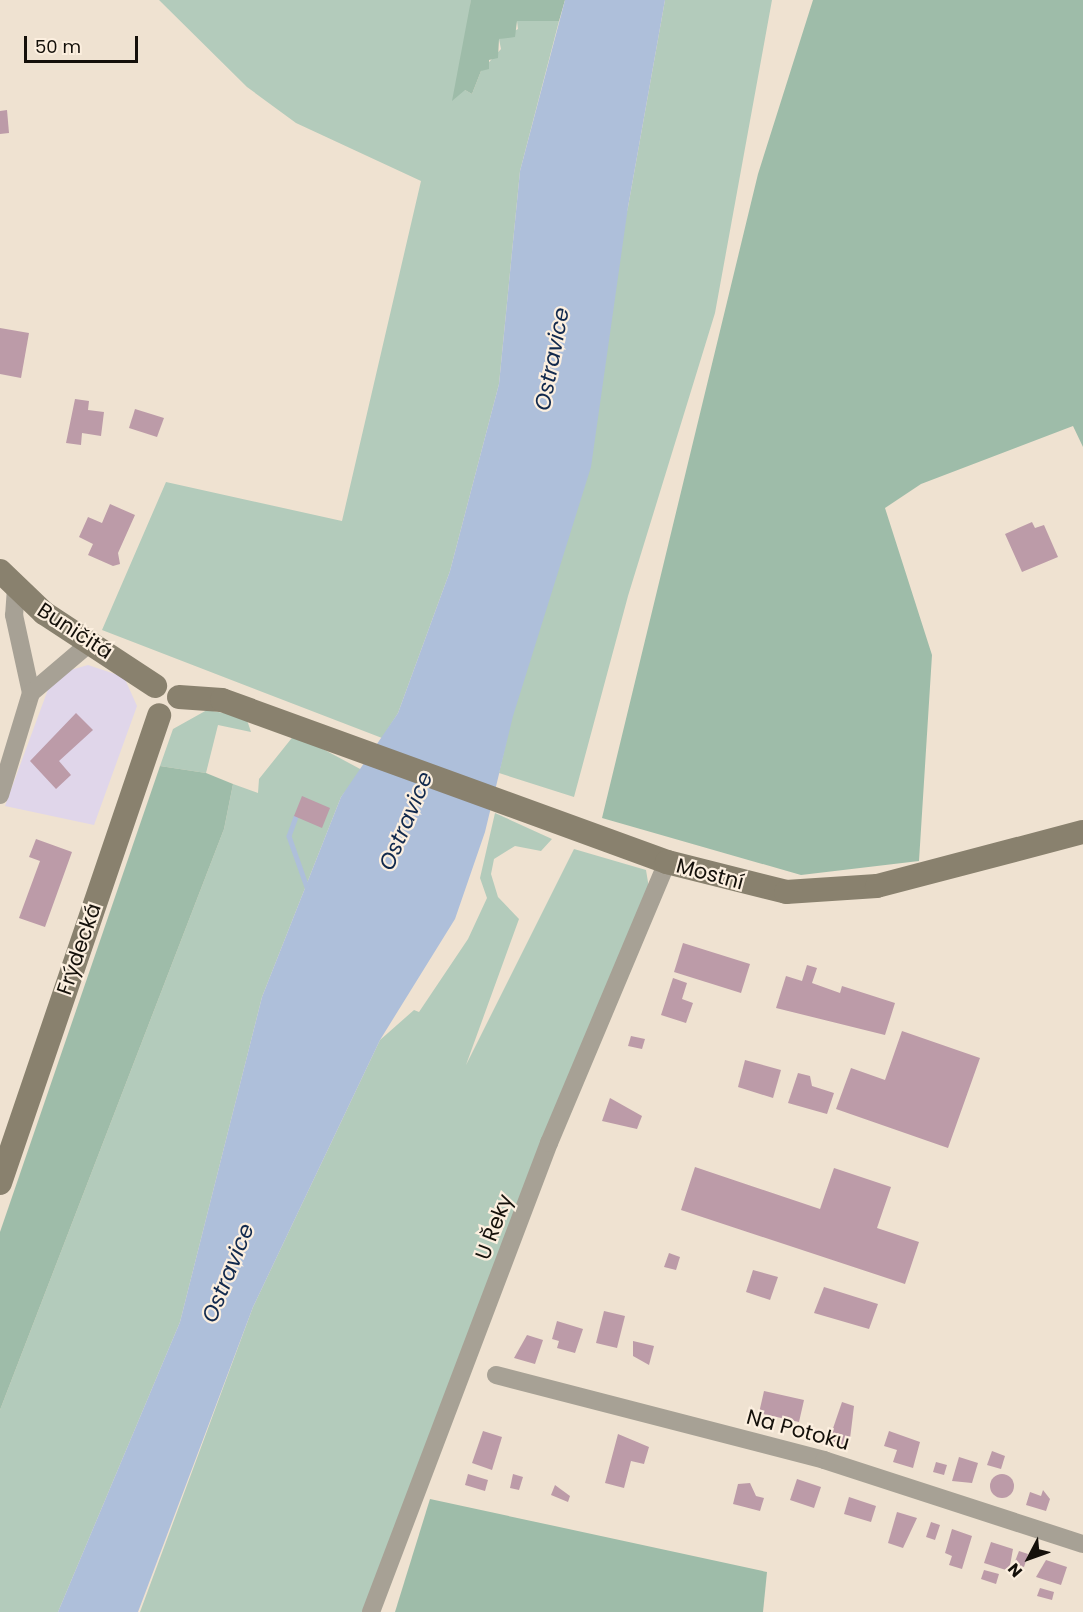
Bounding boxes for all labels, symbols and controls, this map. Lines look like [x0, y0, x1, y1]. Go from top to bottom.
scale bar [27, 24, 141, 62]
text: 50 m [35, 34, 81, 59]
water label: Ostravice [529, 305, 575, 413]
street label: Buničitá [33, 597, 117, 665]
water label: Ostravice [373, 768, 439, 874]
street label: Mostní [674, 853, 746, 895]
street label: Frýdecká [52, 900, 106, 998]
street label: U Řeky [470, 1191, 518, 1263]
water label: Ostravice [196, 1220, 260, 1326]
street label: Na Potoku [744, 1404, 852, 1456]
north arrow [999, 1528, 1059, 1588]
text: N [1002, 1558, 1028, 1582]

